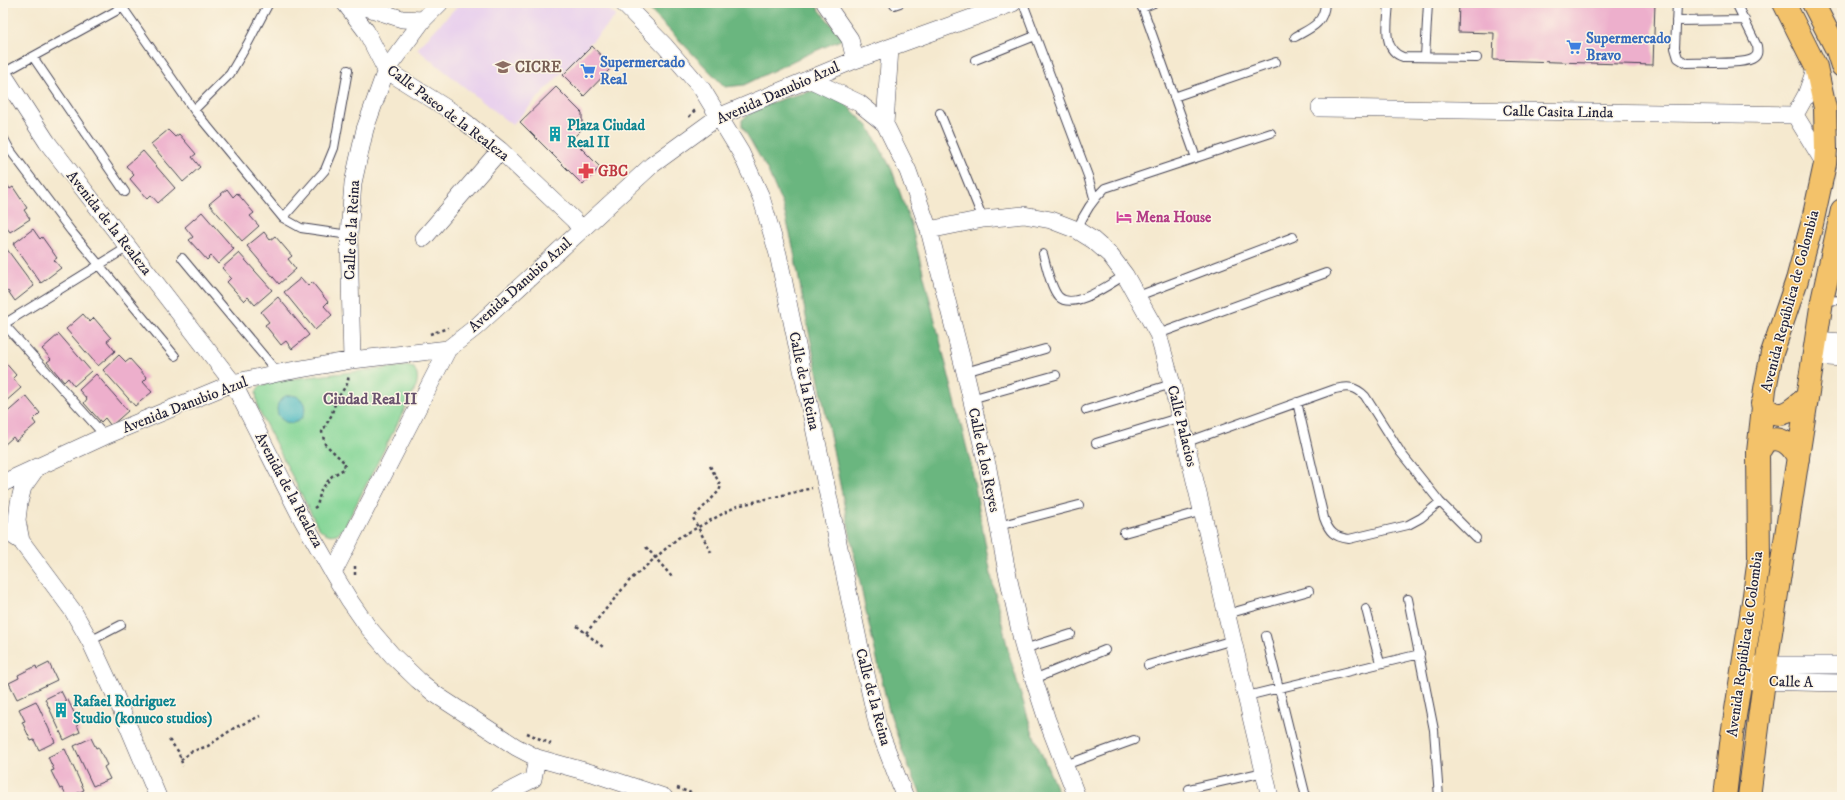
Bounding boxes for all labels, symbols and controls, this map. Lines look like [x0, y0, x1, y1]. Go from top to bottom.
place label: Supermercado Bravo [1586, 29, 1672, 65]
supermarket icon: Supermercado Bravo [1565, 38, 1583, 56]
place label: Supermercado Real [600, 53, 686, 89]
street label: Avenida Danubio Azul [714, 57, 843, 129]
school or university icon: CICRE [494, 58, 512, 76]
place label: CICRE [515, 58, 562, 77]
street label: Calle Paseo de la Realeza [383, 61, 514, 166]
supermarket icon: Supermercado Real [579, 62, 597, 80]
street label: Calle Casita Linda [1503, 102, 1614, 122]
place label: Plaza Ciudad Real II [567, 116, 645, 152]
building icon: Plaza Ciudad Real II [546, 125, 564, 143]
pharmacy icon: GBC [577, 162, 595, 180]
place label: GBC [598, 162, 628, 181]
street label: Avenida de la Realeza [62, 167, 156, 280]
street label: Calle de la Reina [340, 179, 364, 280]
street label: Avenida República de Colombia [1757, 207, 1824, 394]
hotel icon: Mena House [1115, 208, 1133, 226]
place label: Mena House [1136, 208, 1212, 227]
street label: Avenida Danubio Azul [464, 233, 576, 336]
street label: Calle de la Reina [784, 330, 824, 432]
street label: Avenida Danubio Azul [120, 372, 251, 438]
street label: Calle Palacios [1163, 383, 1201, 469]
district label: Ciudad Real II [323, 389, 417, 409]
street label: Calle de los Reyes [964, 406, 1004, 514]
street label: Avenida de la Realeza [251, 429, 328, 551]
street label: Avenida República de Colombia [1723, 549, 1768, 738]
street label: Calle de la Reina [851, 646, 895, 748]
street label: Calle A [1769, 672, 1814, 692]
place label: Rafael Rodriguez Studio (konuco studios) [73, 692, 212, 728]
building icon: Rafael Rodriguez Studio (konuco studios) [52, 701, 70, 719]

